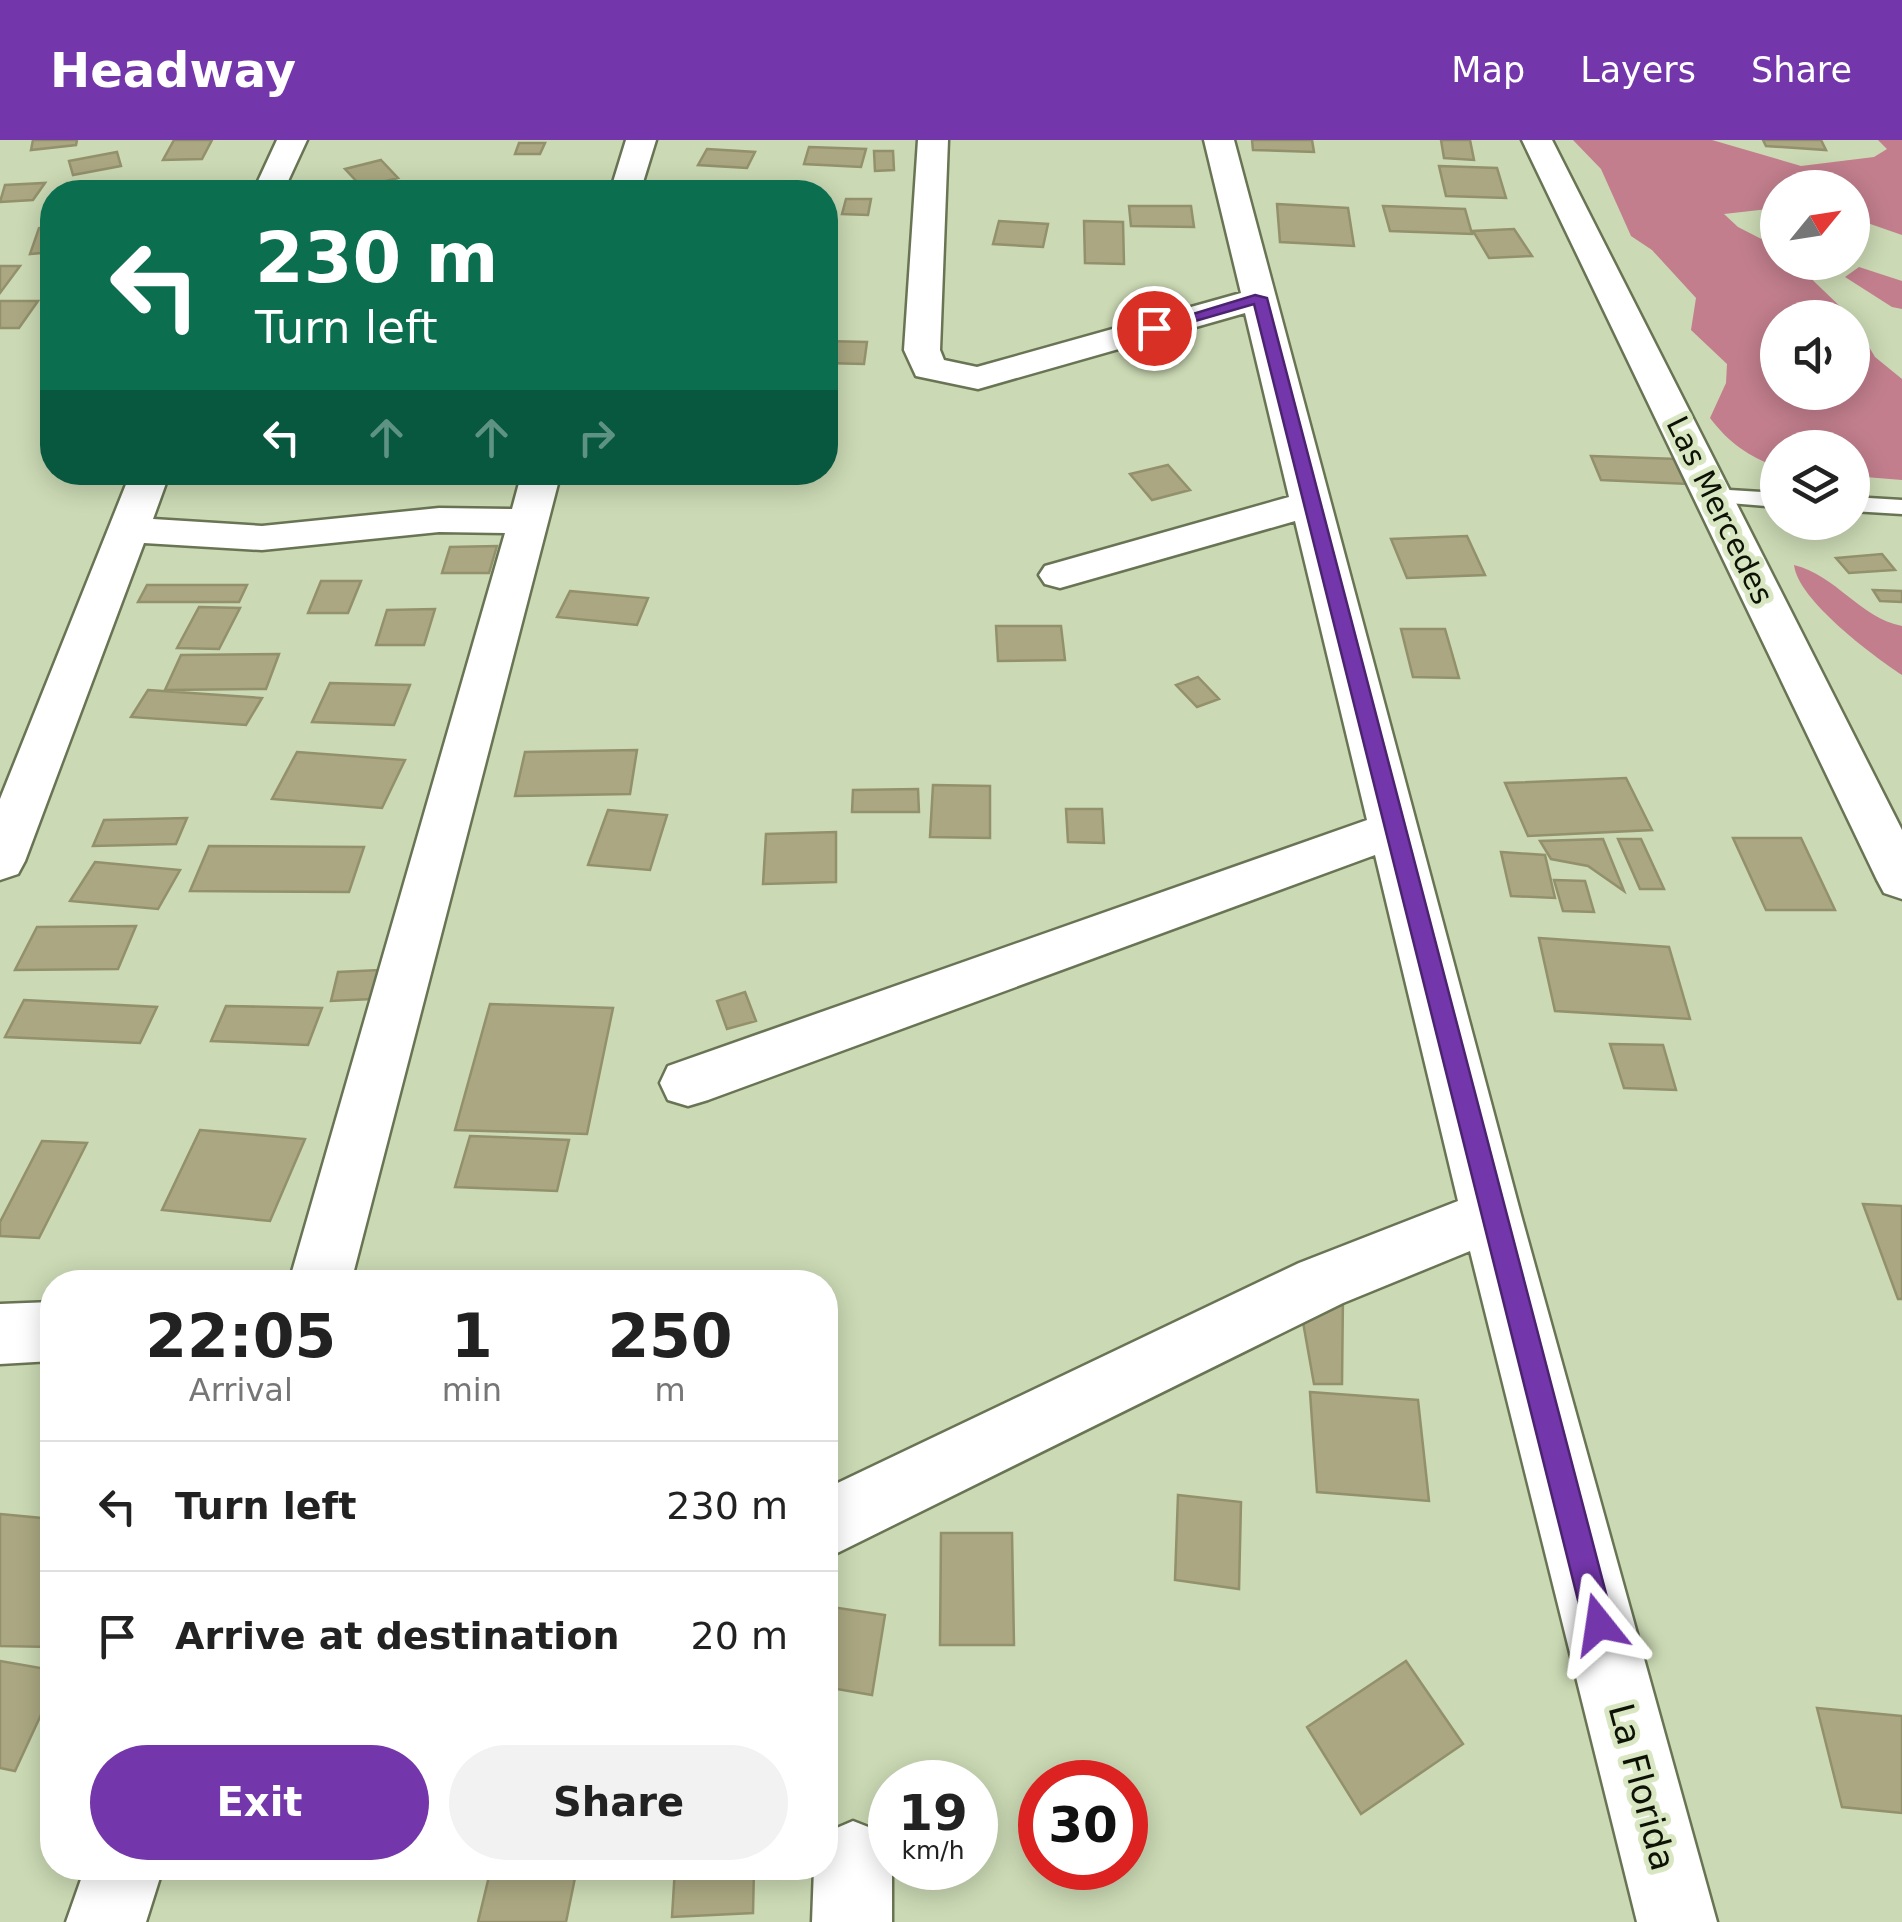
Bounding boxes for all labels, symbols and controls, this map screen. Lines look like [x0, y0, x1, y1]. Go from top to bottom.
text: Headway [50, 42, 296, 98]
text: Map [1451, 50, 1525, 90]
text: Layers [1580, 50, 1696, 90]
text: Share [1751, 50, 1852, 90]
north arrow [1760, 170, 1870, 280]
map controls [1760, 170, 1870, 540]
text: 230 m [255, 217, 498, 299]
icon: left [90, 220, 220, 350]
pin [1112, 286, 1197, 371]
button: sound [1760, 300, 1870, 410]
text: Turn left [255, 301, 438, 354]
icon: arrive [1127, 301, 1182, 356]
icon: left [254, 410, 309, 465]
icon: ahead [359, 410, 414, 465]
icon: ahead [464, 410, 519, 465]
icon: right [569, 410, 624, 465]
street label: Las Mercedes [1659, 410, 1781, 610]
button: layers [1760, 430, 1870, 540]
text: 22:05 [145, 1301, 336, 1371]
text: 1 [451, 1301, 493, 1371]
text: 250 [607, 1301, 733, 1371]
text: Arrival [189, 1371, 293, 1409]
text: min [442, 1371, 502, 1409]
text: m [654, 1371, 686, 1409]
icon: left [90, 1479, 145, 1534]
text: Turn left [175, 1484, 356, 1528]
text: 230 m [666, 1484, 788, 1528]
position arrow [1547, 1572, 1651, 1676]
icon: arrive [90, 1609, 145, 1664]
text: Arrive at destination [175, 1614, 620, 1658]
text: 20 m [691, 1614, 788, 1658]
street label: La Florida [1601, 1699, 1683, 1875]
button: Exit [90, 1745, 429, 1860]
button: Share [449, 1745, 788, 1860]
speed limit sign: 30 [1018, 1760, 1148, 1890]
text: 19 [898, 1784, 968, 1842]
text: km/h [901, 1836, 965, 1865]

